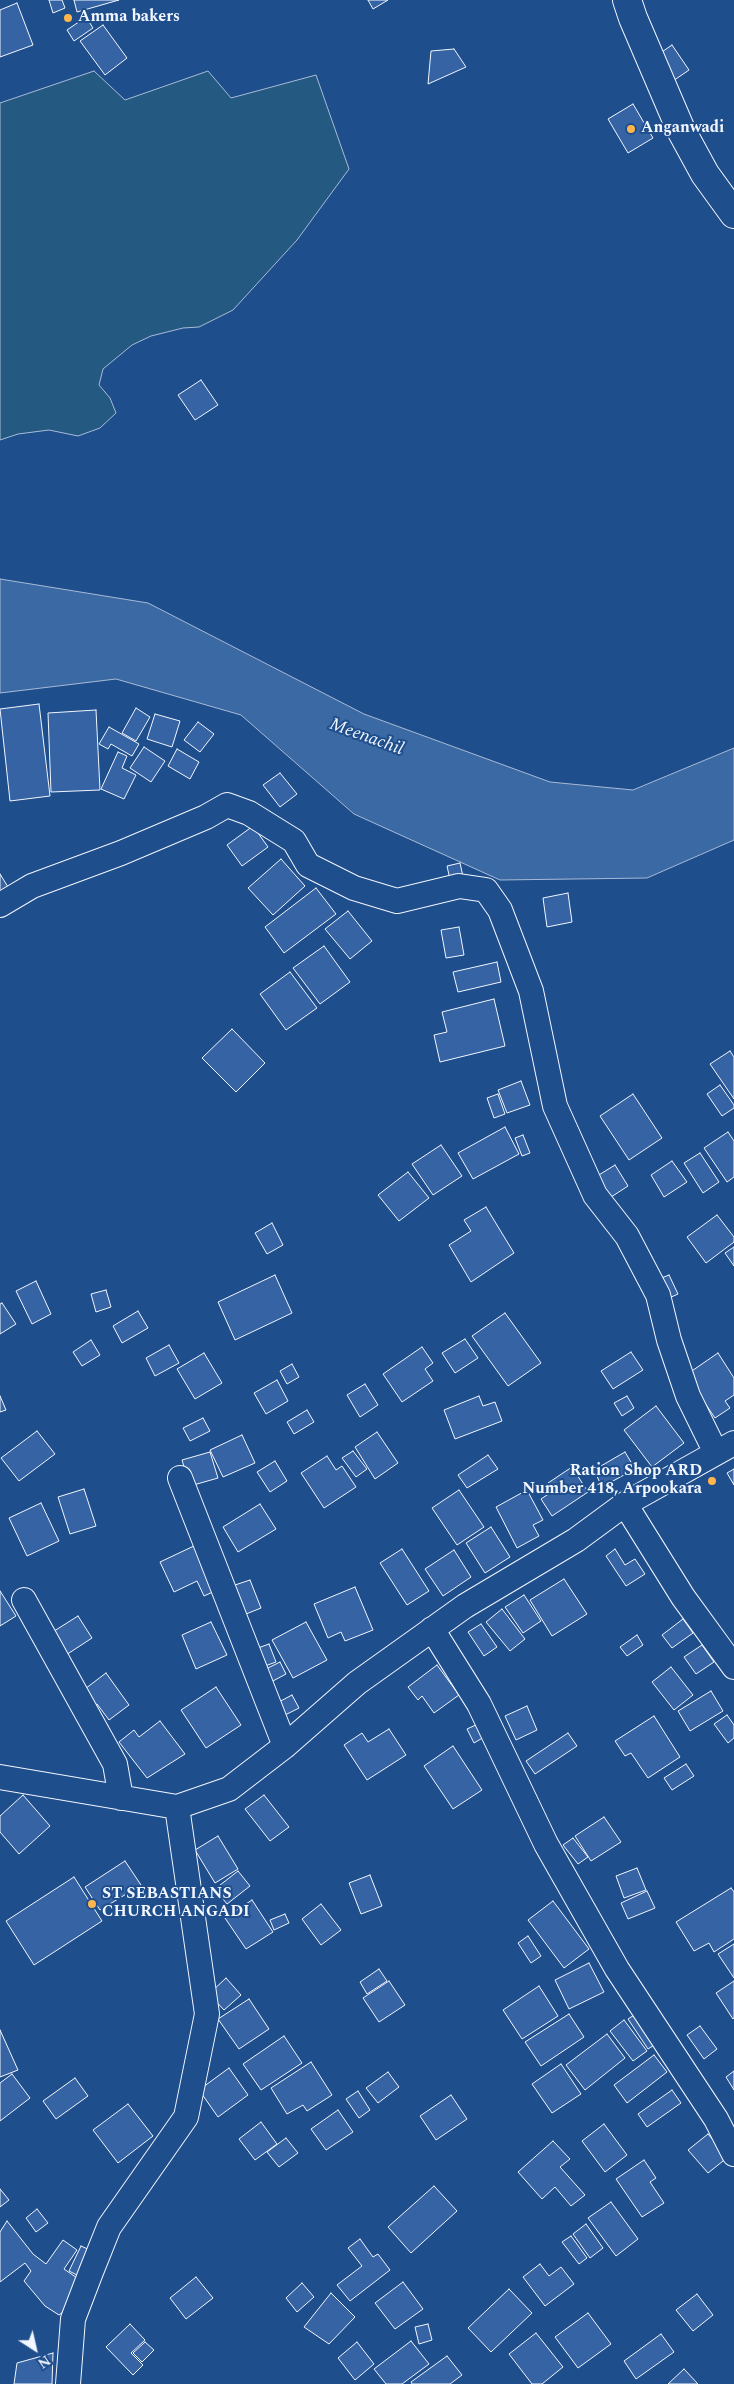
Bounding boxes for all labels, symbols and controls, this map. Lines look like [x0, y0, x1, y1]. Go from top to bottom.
place label: Amma bakers [78, 8, 180, 28]
marker: Amma bakers [62, 12, 74, 24]
place label: Anganwadi [641, 119, 724, 139]
marker: Anganwadi [625, 123, 637, 135]
water label: Meenachil [326, 715, 406, 761]
place label: Ration Shop ARD Number 418, Arpookara [522, 1462, 702, 1500]
marker: Ration Shop ARD Number 418, Arpookara [706, 1475, 718, 1487]
place label: ST SEBASTIANS CHURCH ANGADI [102, 1885, 250, 1923]
marker: ST SEBASTIANS CHURCH ANGADI [86, 1898, 98, 1910]
north arrow [10, 2324, 60, 2374]
text: N [33, 2350, 55, 2374]

